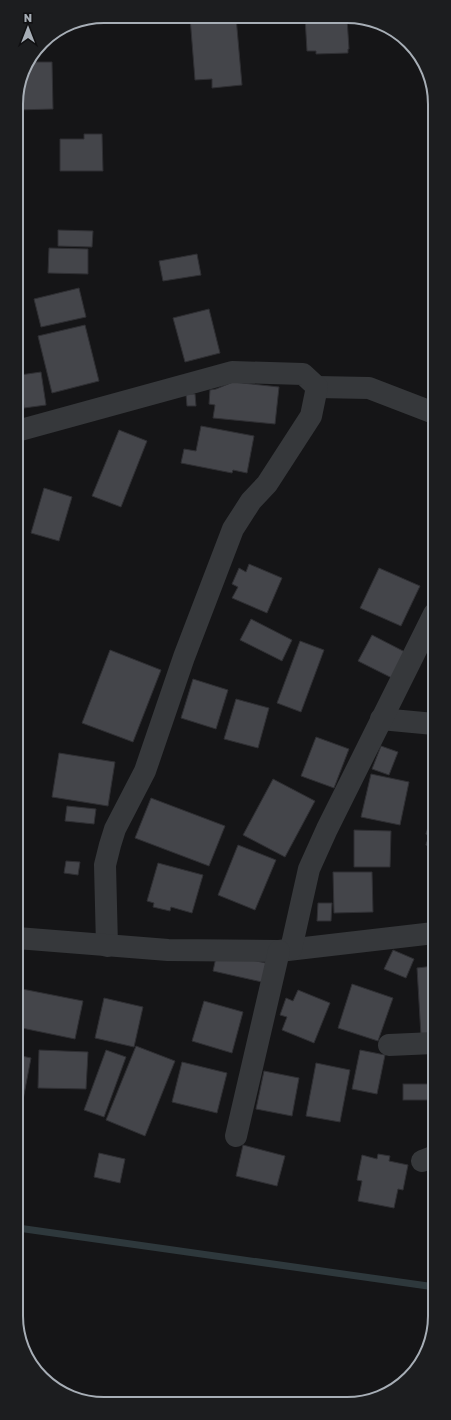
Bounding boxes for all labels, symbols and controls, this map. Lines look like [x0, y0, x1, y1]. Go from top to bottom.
north arrow [8, 8, 48, 48]
text: N [24, 11, 32, 24]

